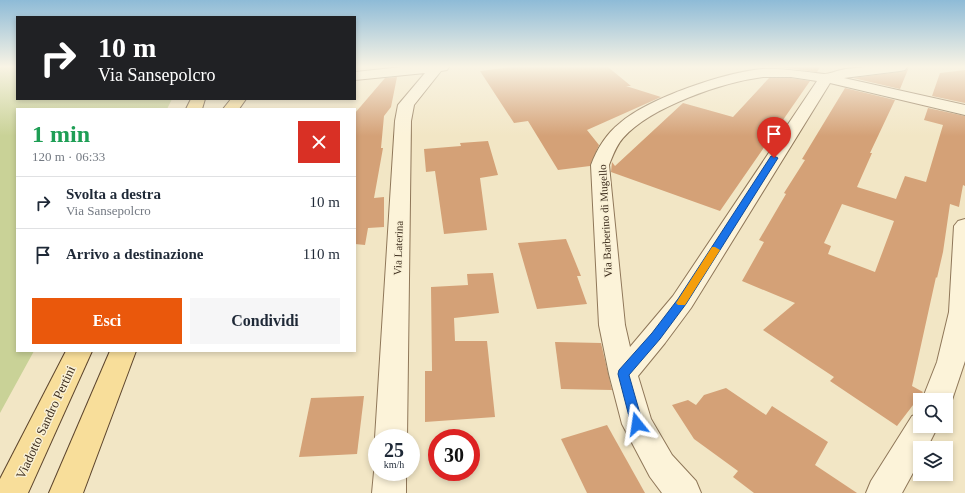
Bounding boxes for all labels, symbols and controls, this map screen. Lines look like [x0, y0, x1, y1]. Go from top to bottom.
icon: right [32, 32, 84, 84]
text: 10 m [98, 32, 156, 63]
text: Via Sansepolcro [98, 65, 215, 85]
pin [757, 117, 791, 158]
text: 1 min [32, 121, 90, 147]
button: close [298, 121, 340, 163]
icon: arrive [763, 123, 785, 145]
text: 120 m · 06:33 [32, 149, 105, 164]
street label: Via Barberino di Mugello [596, 164, 614, 278]
text: Svolta a destra [66, 186, 161, 202]
icon: right [32, 192, 54, 214]
text: 10 m [310, 194, 340, 210]
text: Via Sansepolcro [66, 203, 151, 218]
street label: Via Laterina [391, 220, 405, 276]
icon: arrive [32, 244, 54, 266]
text: Arrivo a destinazione [66, 246, 203, 262]
text: 110 m [303, 246, 340, 262]
button: Esci [32, 298, 182, 344]
button: Condividi [190, 298, 340, 344]
street label: Viadotto Sandro Pertini [13, 363, 78, 481]
map controls [913, 393, 953, 481]
button: search [913, 393, 953, 433]
position arrow [616, 403, 658, 445]
speed limit sign: 30 [428, 429, 480, 481]
text: 25 [384, 439, 404, 461]
button: layers [913, 441, 953, 481]
text: km/h [384, 459, 404, 470]

